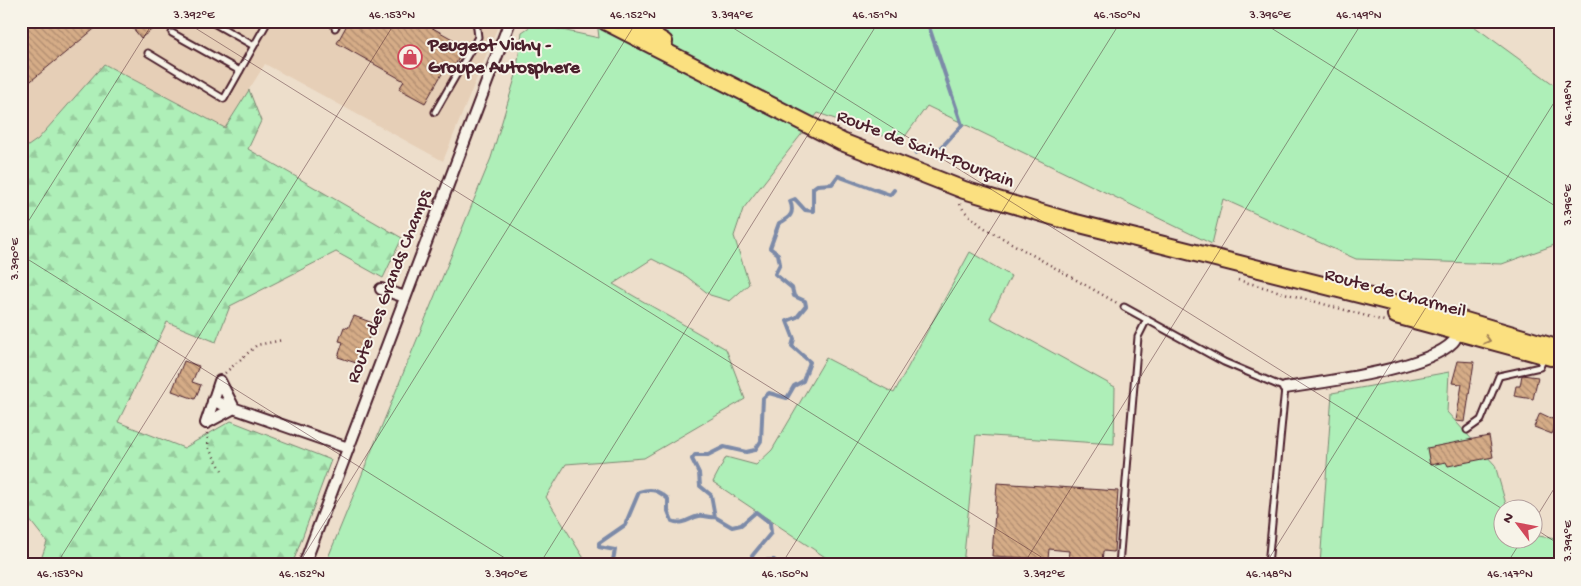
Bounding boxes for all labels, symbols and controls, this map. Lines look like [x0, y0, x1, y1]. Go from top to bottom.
text: 3.392°E [173, 9, 215, 23]
text: 46.153°N [369, 9, 415, 23]
text: 46.152°N [610, 9, 656, 23]
text: 3.394°E [711, 9, 753, 23]
text: 46.151°N [853, 9, 898, 23]
text: 46.150°N [1094, 9, 1141, 23]
text: 3.396°E [1248, 9, 1291, 23]
text: 46.149°N [1336, 9, 1382, 23]
place label: Peugeot Vichy - Groupe Autosphere [427, 35, 581, 80]
shop icon: Peugeot Vichy - Groupe Autosphere [397, 44, 423, 70]
text: 46.148°N [1562, 80, 1576, 126]
street label: Route de Saint-Pourçain [833, 105, 1017, 195]
text: 3.396°E [1562, 184, 1576, 227]
street label: Route des Grands Champs [343, 186, 438, 387]
text: 3.390°E [9, 238, 23, 281]
street label: Route de Charmeil [1322, 264, 1468, 324]
one-way arrow [1483, 334, 1491, 345]
north arrow [1494, 498, 1544, 548]
text: N [1499, 510, 1519, 527]
text: 3.394°E [1562, 520, 1576, 562]
text: 46.153°N [37, 568, 83, 582]
text: 46.152°N [279, 568, 325, 582]
text: 3.390°E [484, 568, 527, 582]
text: 46.150°N [762, 568, 809, 582]
text: 3.392°E [1023, 568, 1065, 582]
text: 46.148°N [1246, 568, 1292, 582]
text: 46.147°N [1487, 568, 1533, 582]

